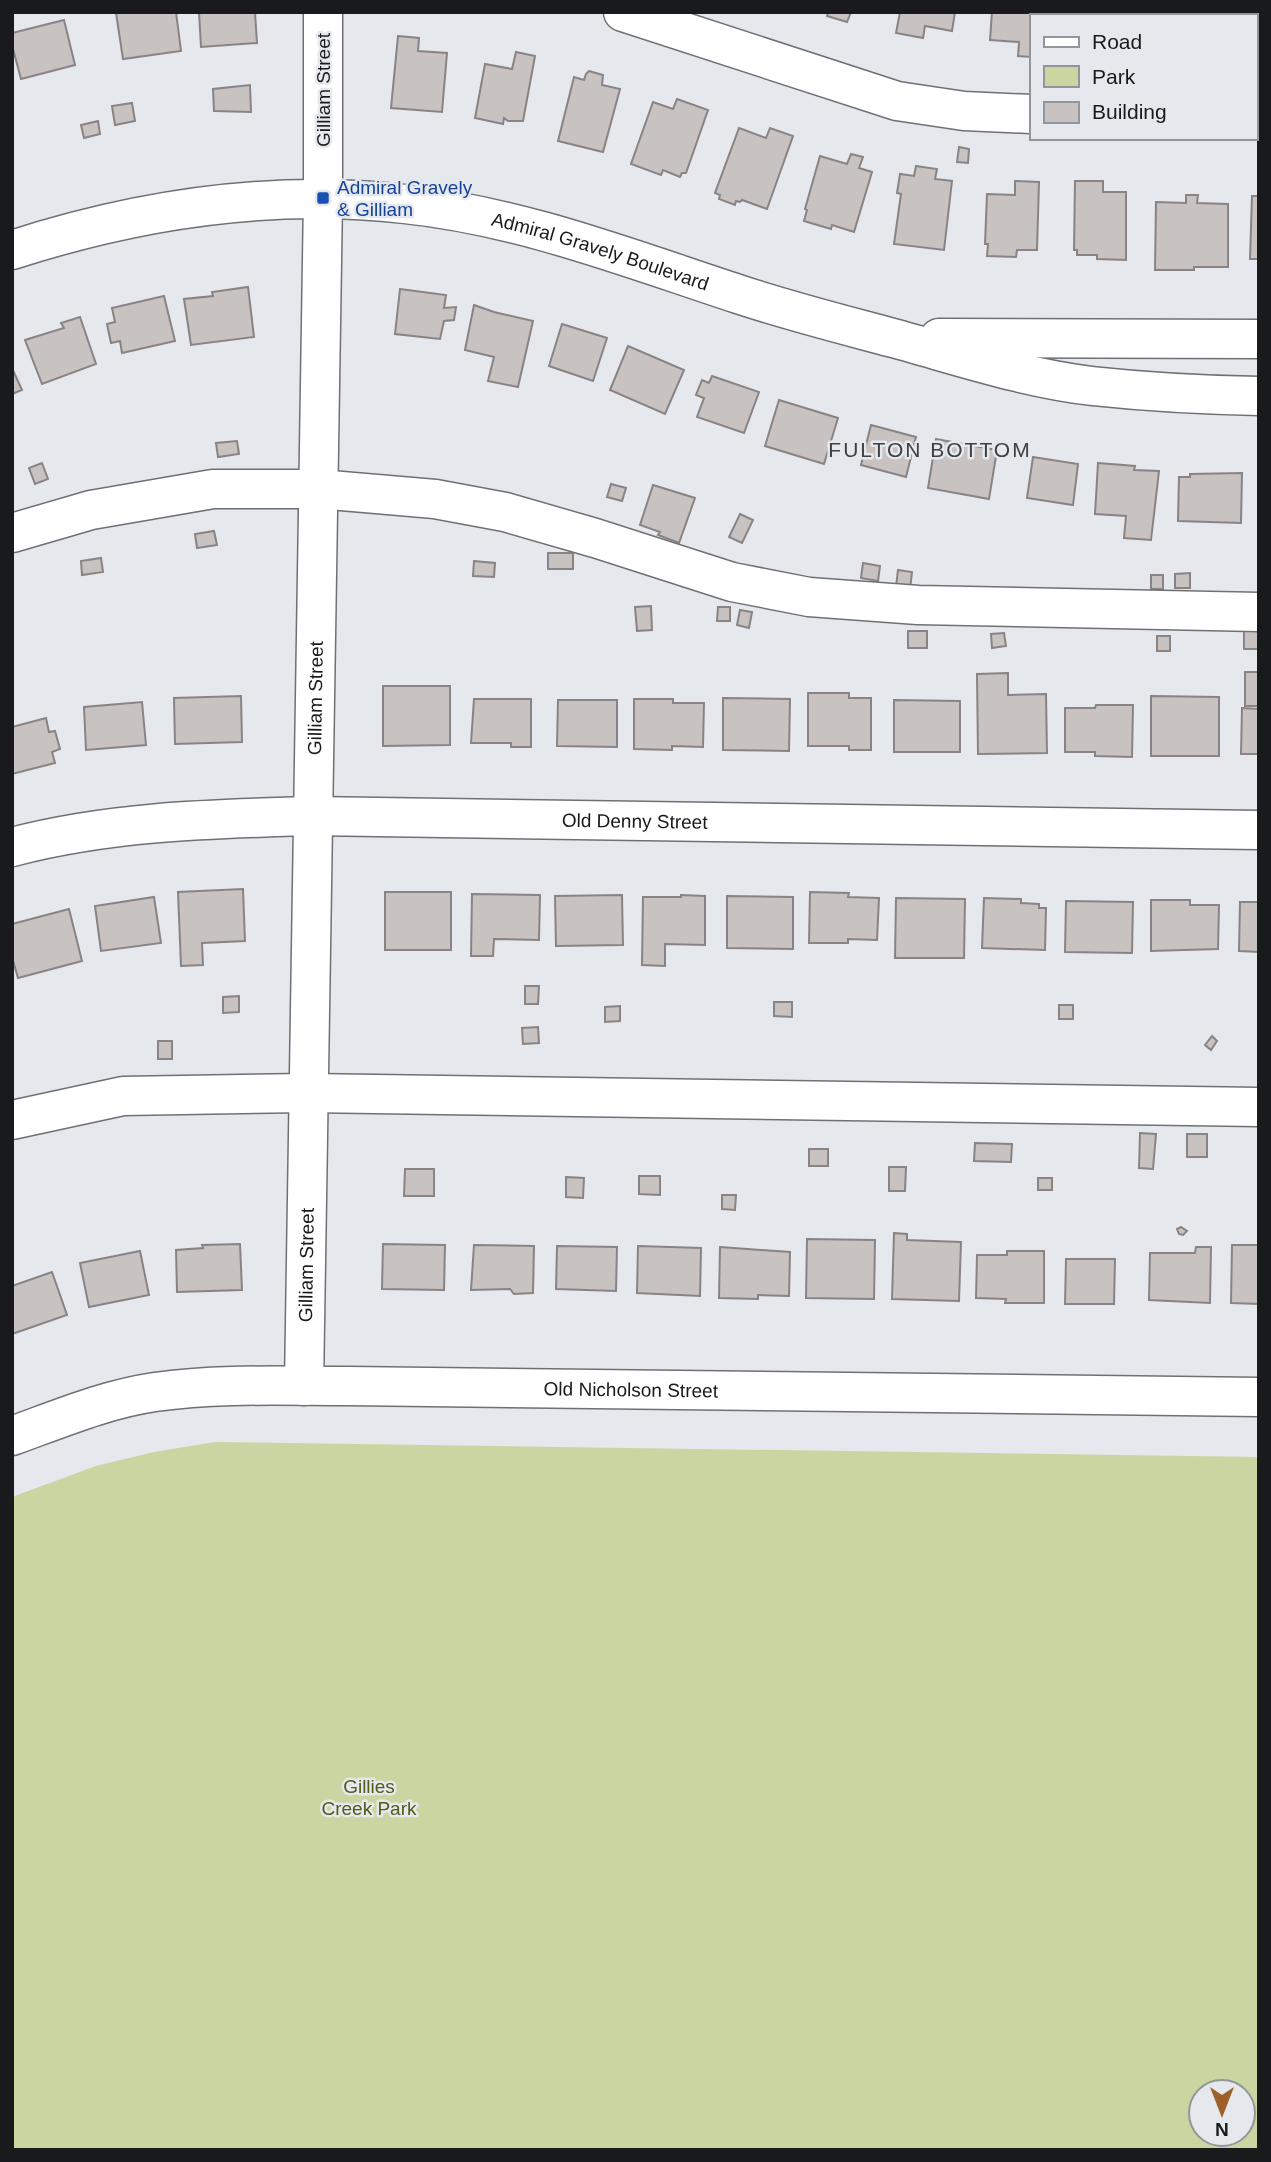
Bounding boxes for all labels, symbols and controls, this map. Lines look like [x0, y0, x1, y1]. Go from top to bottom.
legend [1030, 14, 1257, 140]
text: Road [1092, 30, 1142, 53]
street label: Gilliam Street [313, 32, 334, 147]
text: Park [1092, 65, 1136, 88]
text: Building [1092, 100, 1167, 123]
place label: Admiral Gravely & Gilliam [337, 177, 473, 220]
marker: Admiral Gravely & Gilliam [315, 190, 331, 206]
street label: Admiral Gravely Boulevard [490, 208, 712, 294]
district label: FULTON BOTTOM [828, 438, 1032, 461]
street label: Gilliam Street [304, 640, 326, 755]
street label: Old Denny Street [562, 809, 708, 832]
street label: Gilliam Street [295, 1207, 317, 1322]
street label: Old Nicholson Street [543, 1378, 719, 1401]
park label: Gillies Creek Park [321, 1776, 417, 1819]
north arrow [1187, 2078, 1257, 2148]
text: N [1215, 2119, 1229, 2140]

